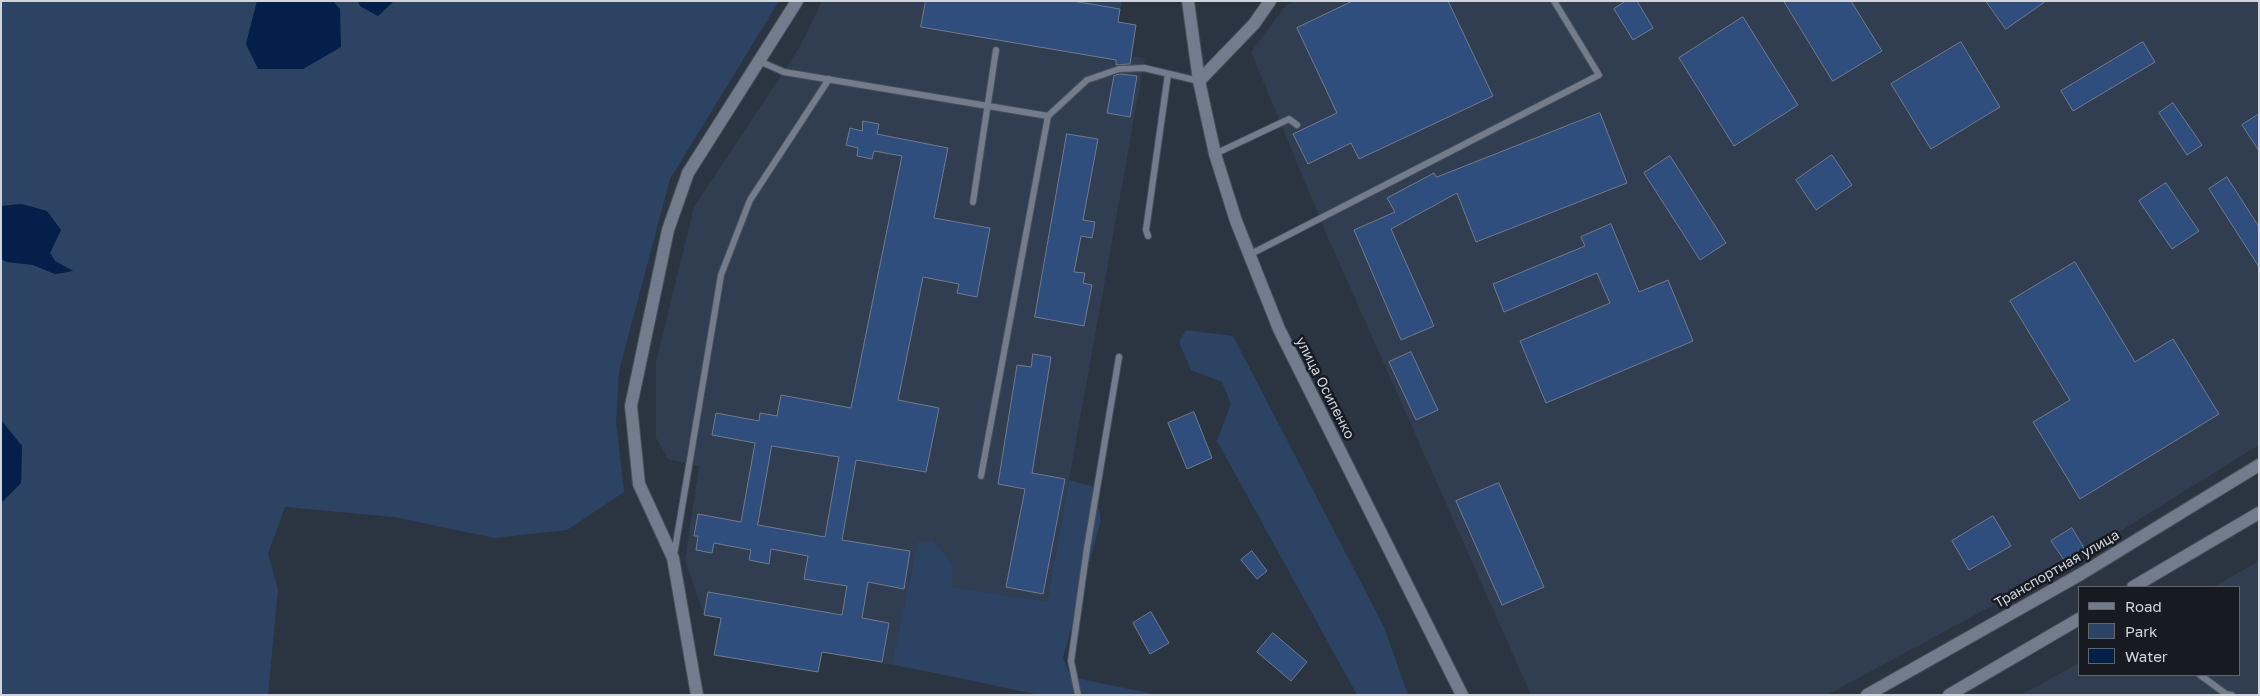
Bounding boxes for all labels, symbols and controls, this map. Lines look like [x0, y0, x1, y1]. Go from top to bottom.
street label: улица Осипенко [1292, 334, 1358, 442]
street label: Транспортная улица [1992, 526, 2122, 612]
legend [2078, 586, 2240, 676]
text: Road [2125, 597, 2162, 615]
text: Park [2125, 622, 2157, 640]
text: Water [2125, 647, 2168, 665]

